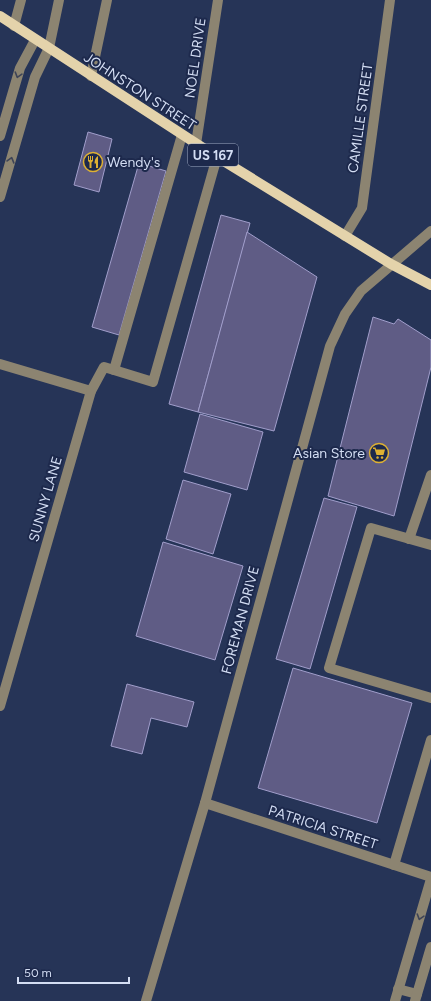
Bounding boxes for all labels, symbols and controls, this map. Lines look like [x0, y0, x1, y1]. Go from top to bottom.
street label: NOEL DRIVE [181, 17, 210, 99]
street label: JOHNSTON STREET [80, 49, 199, 134]
street label: CAMILLE STREET [344, 62, 377, 174]
one-way arrow [14, 71, 23, 78]
road number: US 167 [188, 144, 238, 166]
restaurant icon: Wendy's [82, 151, 104, 173]
place label: Wendy's [107, 154, 160, 171]
one-way arrow [6, 156, 15, 163]
supermarket icon: Asian Store [368, 442, 390, 464]
place label: Asian Store [293, 445, 365, 462]
street label: SUNNY LANE [25, 455, 66, 544]
street label: FOREMAN DRIVE [218, 564, 263, 676]
street label: PATRICIA STREET [266, 802, 380, 853]
one-way arrow [416, 913, 425, 920]
scale bar [18, 959, 129, 985]
text: 50 m [24, 966, 52, 980]

